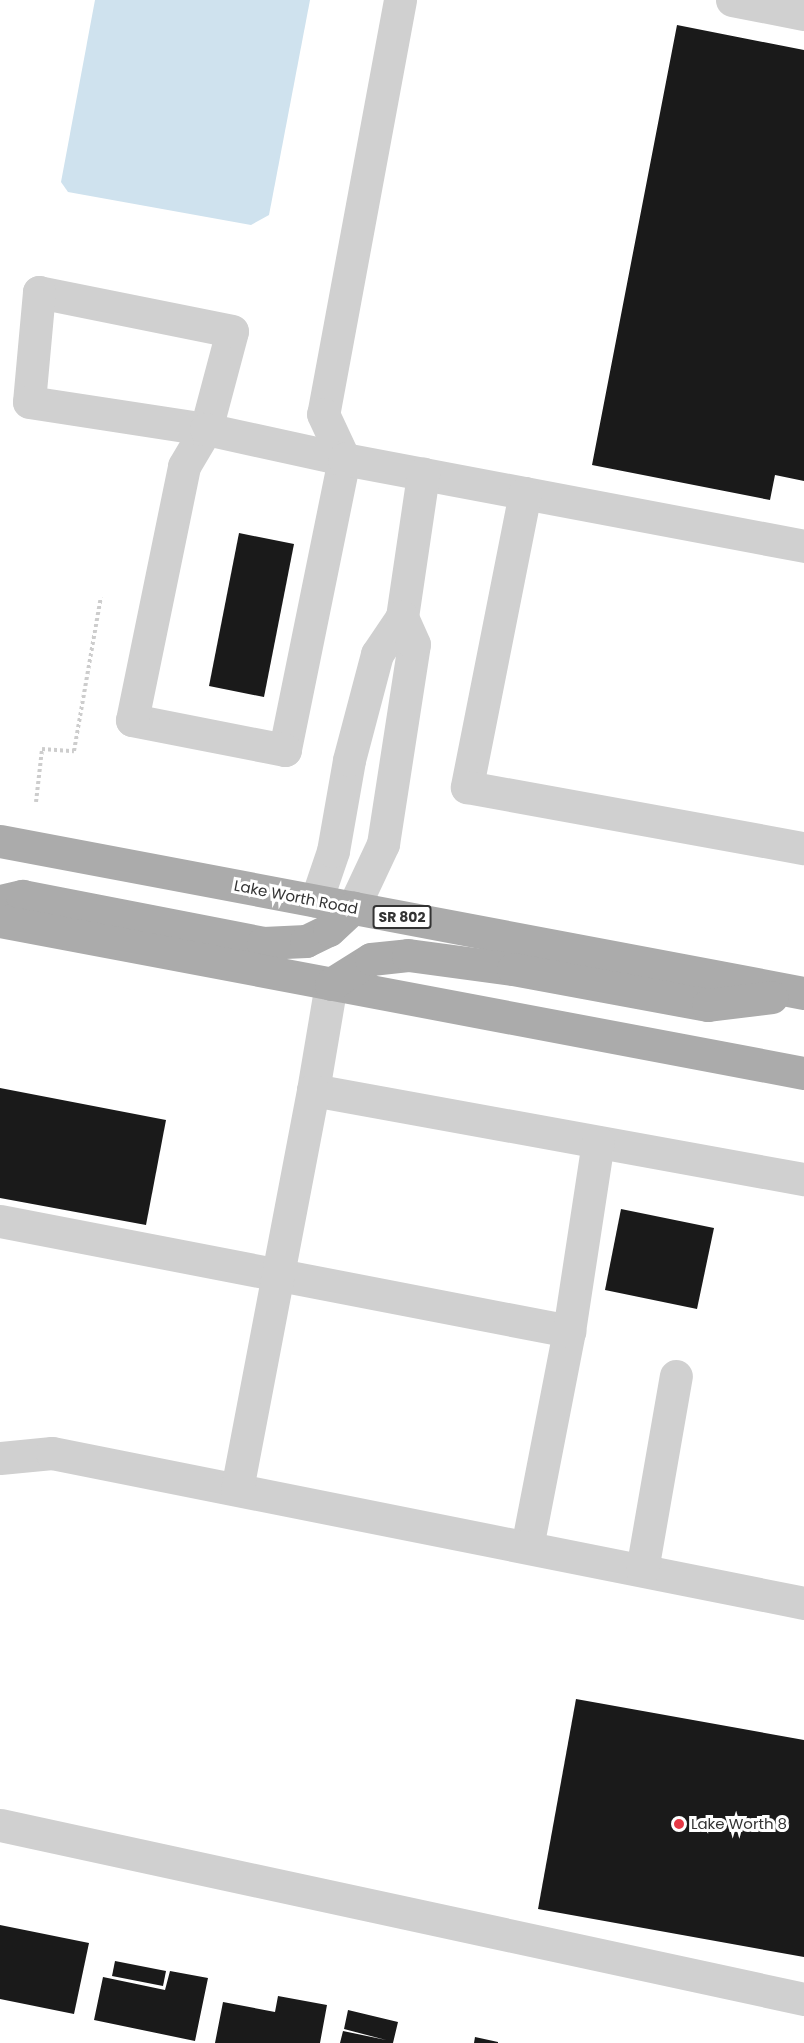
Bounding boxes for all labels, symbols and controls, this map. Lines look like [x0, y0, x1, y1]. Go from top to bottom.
street label: Lake Worth Road [233, 876, 359, 918]
road number: SR 802 [372, 906, 432, 928]
place label: Lake Worth 8 [691, 1815, 787, 1833]
marker: Lake Worth 8 [672, 1817, 686, 1831]

